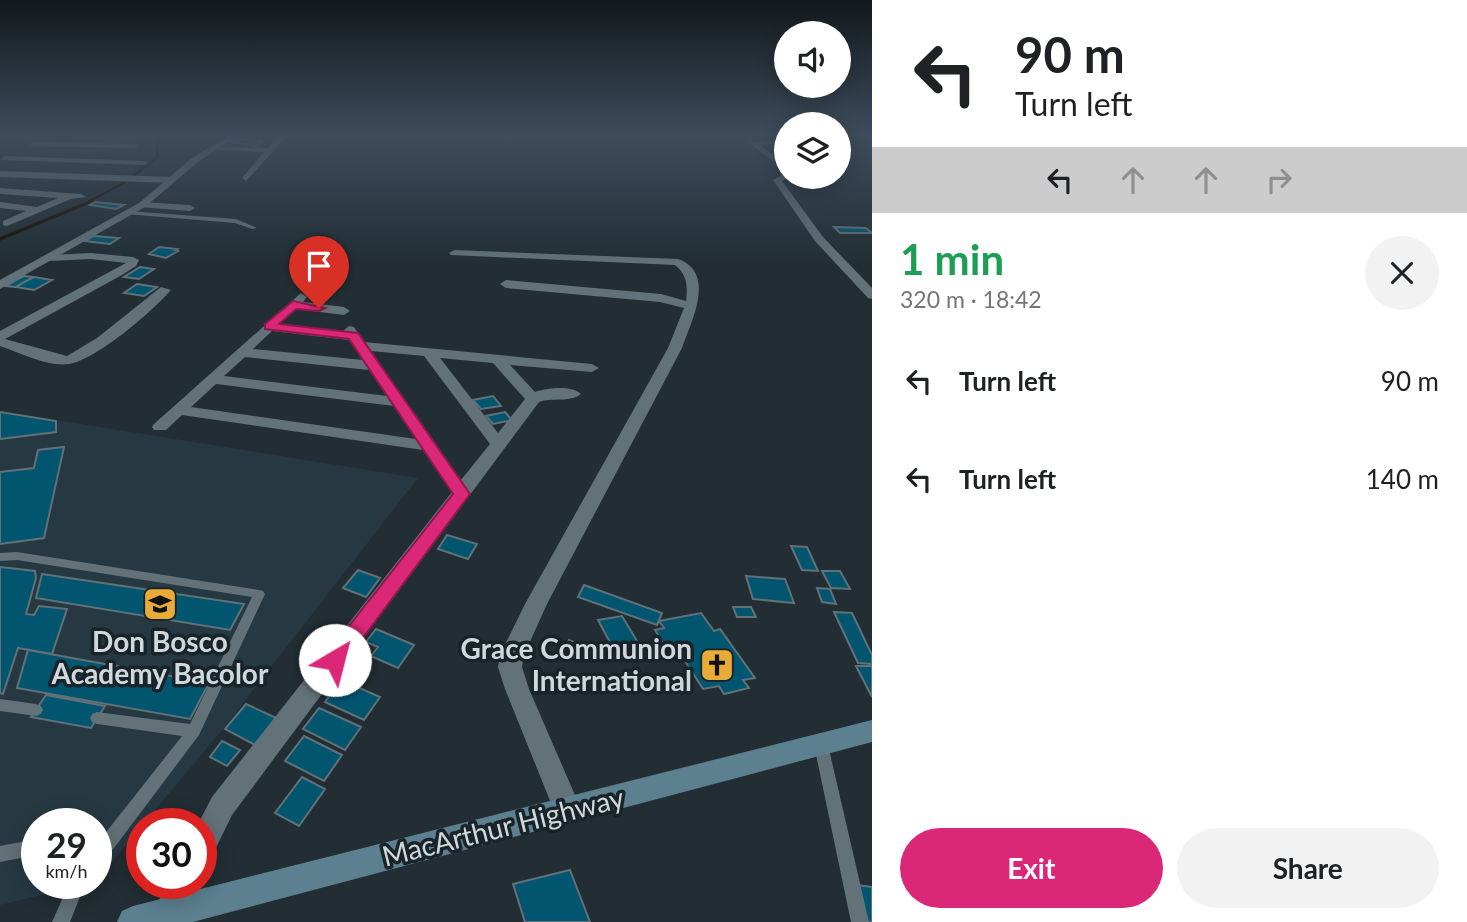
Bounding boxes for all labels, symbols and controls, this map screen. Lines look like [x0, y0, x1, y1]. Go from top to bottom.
map controls [774, 21, 851, 189]
button: sound [774, 21, 851, 98]
text: 90 m [1015, 25, 1125, 83]
icon: left [900, 28, 991, 119]
text: Turn left [1015, 84, 1132, 123]
button: layers [774, 112, 851, 189]
icon: left [1041, 161, 1079, 199]
icon: ahead [1114, 161, 1152, 199]
icon: ahead [1187, 161, 1225, 199]
icon: right [1260, 161, 1298, 199]
text: 1 min [900, 234, 1004, 284]
pin [289, 236, 349, 308]
button: close [1365, 236, 1439, 310]
icon: arrive [300, 247, 338, 285]
text: 320 m · 18:42 [900, 285, 1042, 313]
icon: left [900, 362, 938, 400]
text: Turn left [959, 365, 1056, 397]
text: 90 m [1381, 365, 1439, 397]
icon: left [900, 460, 938, 498]
text: Turn left [959, 463, 1056, 495]
text: 140 m [1366, 463, 1439, 495]
school or university icon: Don Bosco Academy Bacolor [141, 585, 179, 623]
position arrow [298, 623, 372, 697]
place label: Don Bosco Academy Bacolor [51, 624, 269, 690]
place label: Grace Communion International [461, 631, 692, 697]
church icon: Grace Communion International [698, 646, 736, 684]
street label: MacArthur Highway [378, 779, 628, 873]
speed limit sign: 30 [126, 808, 217, 899]
text: 29 [46, 823, 87, 865]
button: Exit [900, 828, 1163, 908]
button: Share [1177, 828, 1439, 908]
text: km/h [45, 860, 88, 882]

